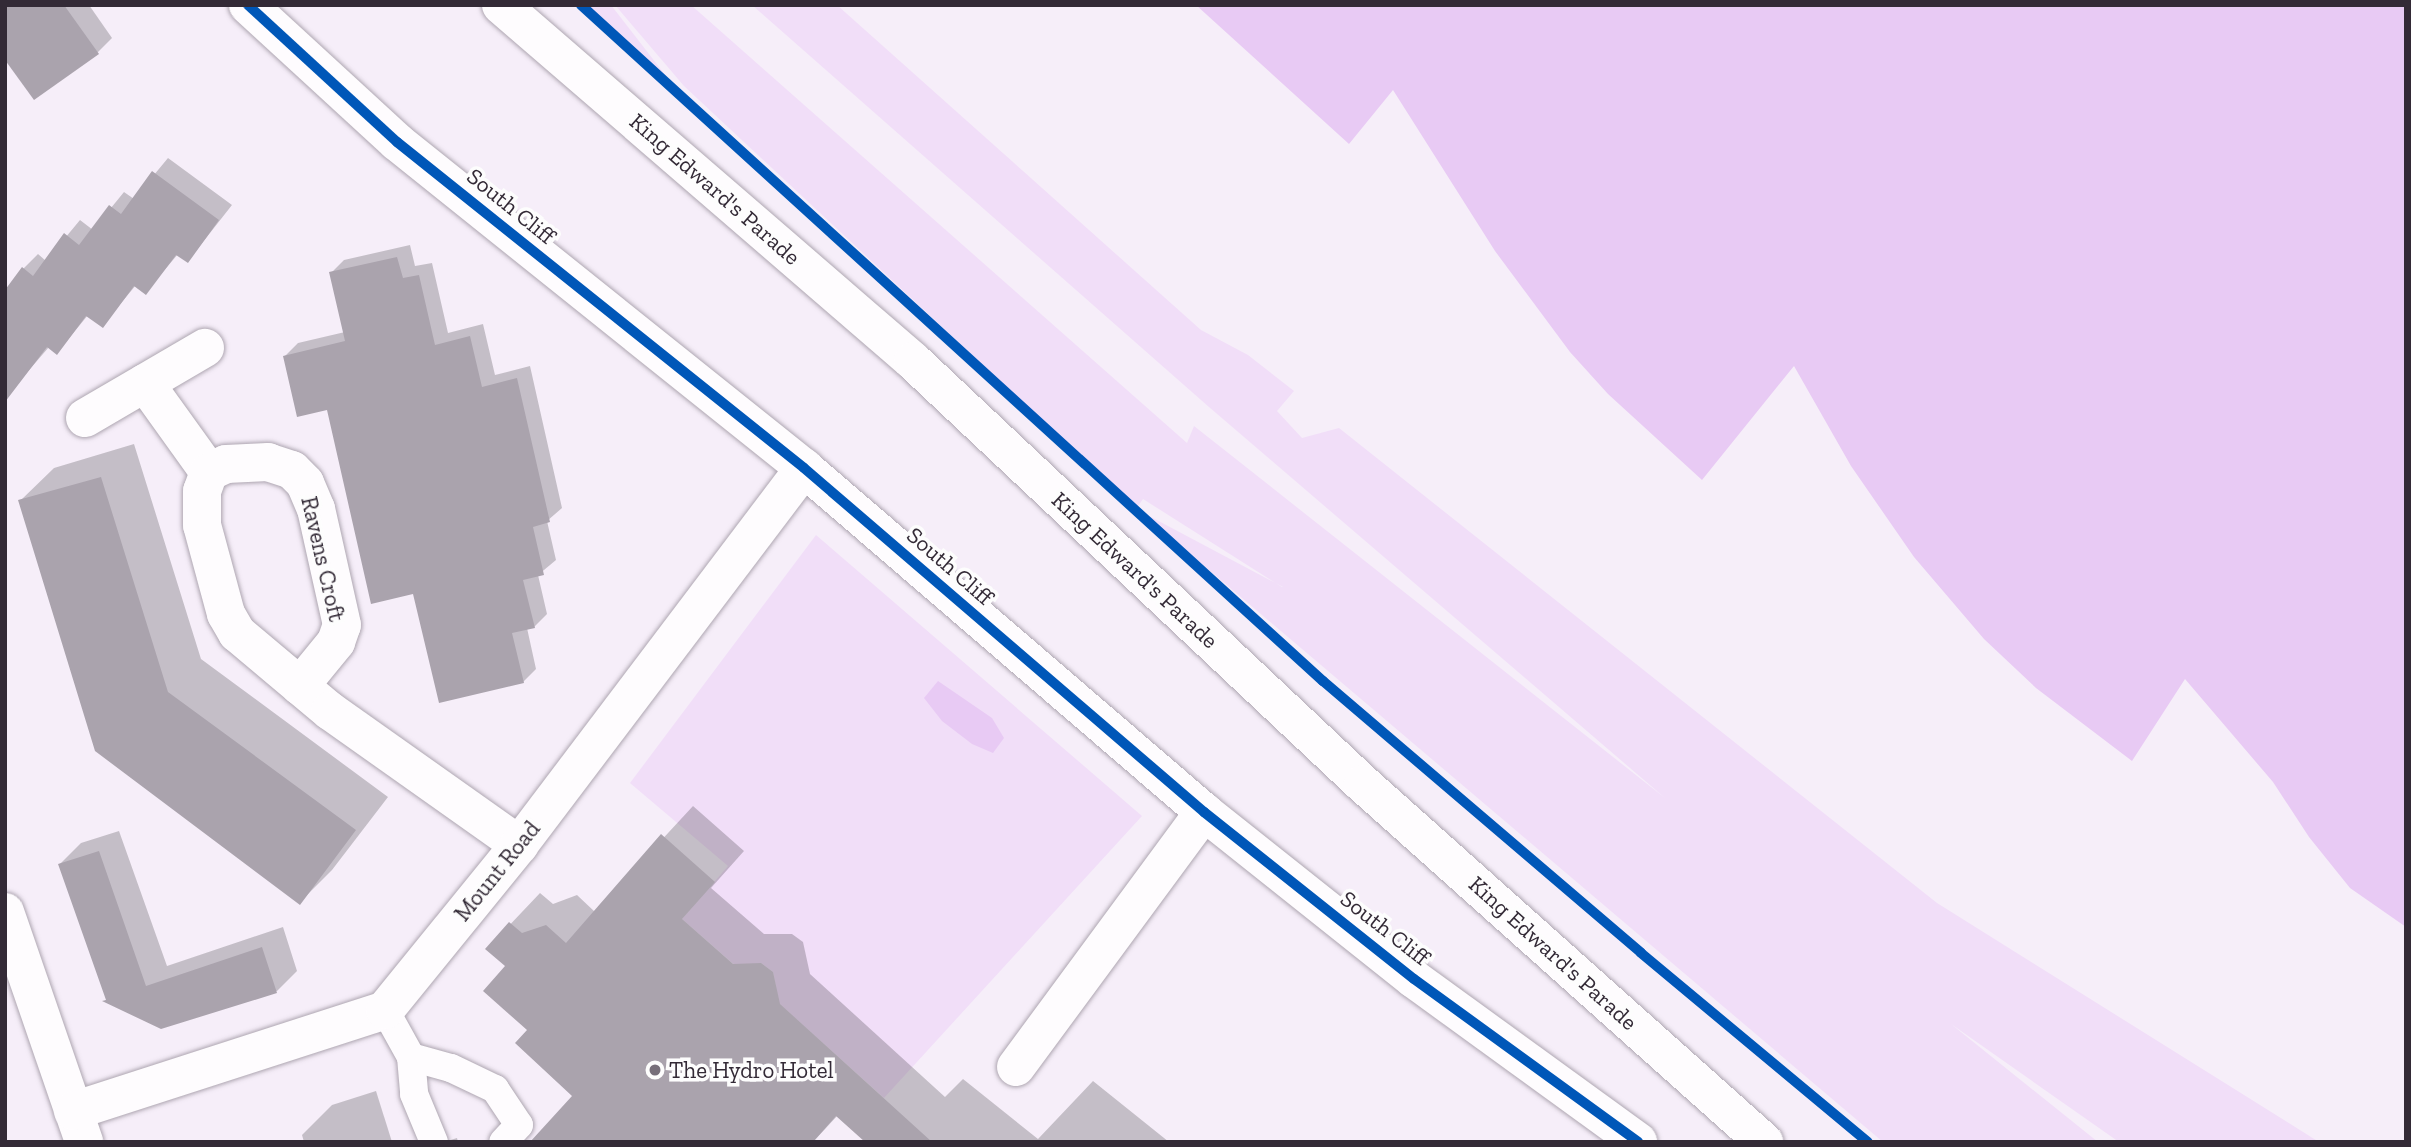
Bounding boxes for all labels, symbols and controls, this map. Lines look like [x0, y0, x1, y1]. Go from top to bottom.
street label: King Edward's Parade [624, 107, 806, 271]
street label: South Cliff [461, 162, 561, 250]
street label: King Edward's Parade [1046, 486, 1224, 654]
street label: Ravens Croft [295, 494, 351, 624]
street label: South Cliff [901, 521, 999, 611]
street label: Mount Road [448, 815, 546, 927]
street label: King Edward's Parade [1463, 870, 1643, 1036]
street label: South Cliff [1335, 885, 1435, 971]
place label: The Hydro Hotel [669, 1056, 834, 1084]
marker: The Hydro Hotel [647, 1062, 663, 1078]

